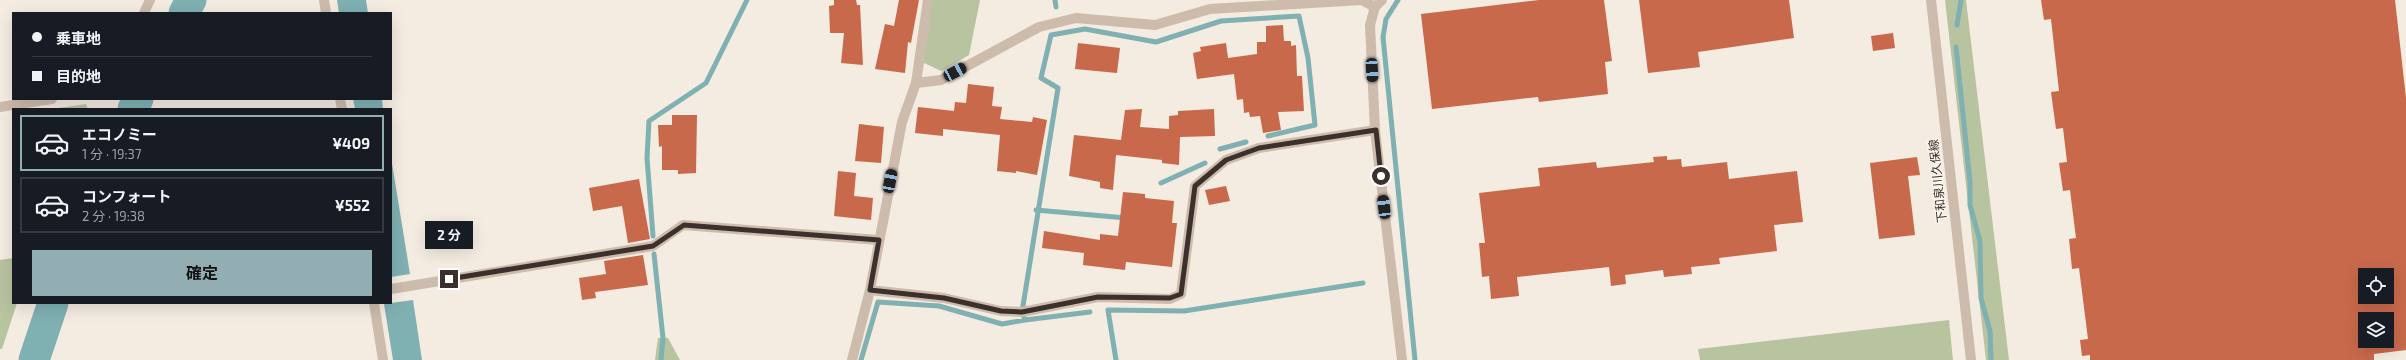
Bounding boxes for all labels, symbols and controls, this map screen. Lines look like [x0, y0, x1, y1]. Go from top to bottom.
text: 乗車地 [56, 29, 101, 47]
car [1365, 58, 1379, 82]
car [942, 61, 968, 83]
text: 目的地 [56, 67, 101, 85]
icon: car [34, 125, 70, 161]
text: エコノミー [82, 125, 157, 143]
text: ¥409 [332, 134, 370, 152]
street label: 下和泉川久保線 [1926, 139, 1948, 224]
text: 1 分 · 19:37 [82, 146, 142, 162]
route start [1372, 167, 1390, 185]
car [882, 168, 898, 194]
icon: car [34, 187, 70, 223]
text: コンフォート [82, 187, 172, 205]
car [1377, 194, 1391, 220]
text: ¥552 [335, 196, 370, 214]
text: 2 分 · 19:38 [82, 208, 145, 224]
callout: 2 分 [425, 221, 473, 249]
text: 2 分 [437, 227, 461, 243]
button: 確定 [32, 250, 372, 296]
map controls [2358, 268, 2394, 348]
button: locate [2358, 268, 2394, 304]
route end [440, 270, 458, 288]
button: layers [2358, 312, 2394, 348]

